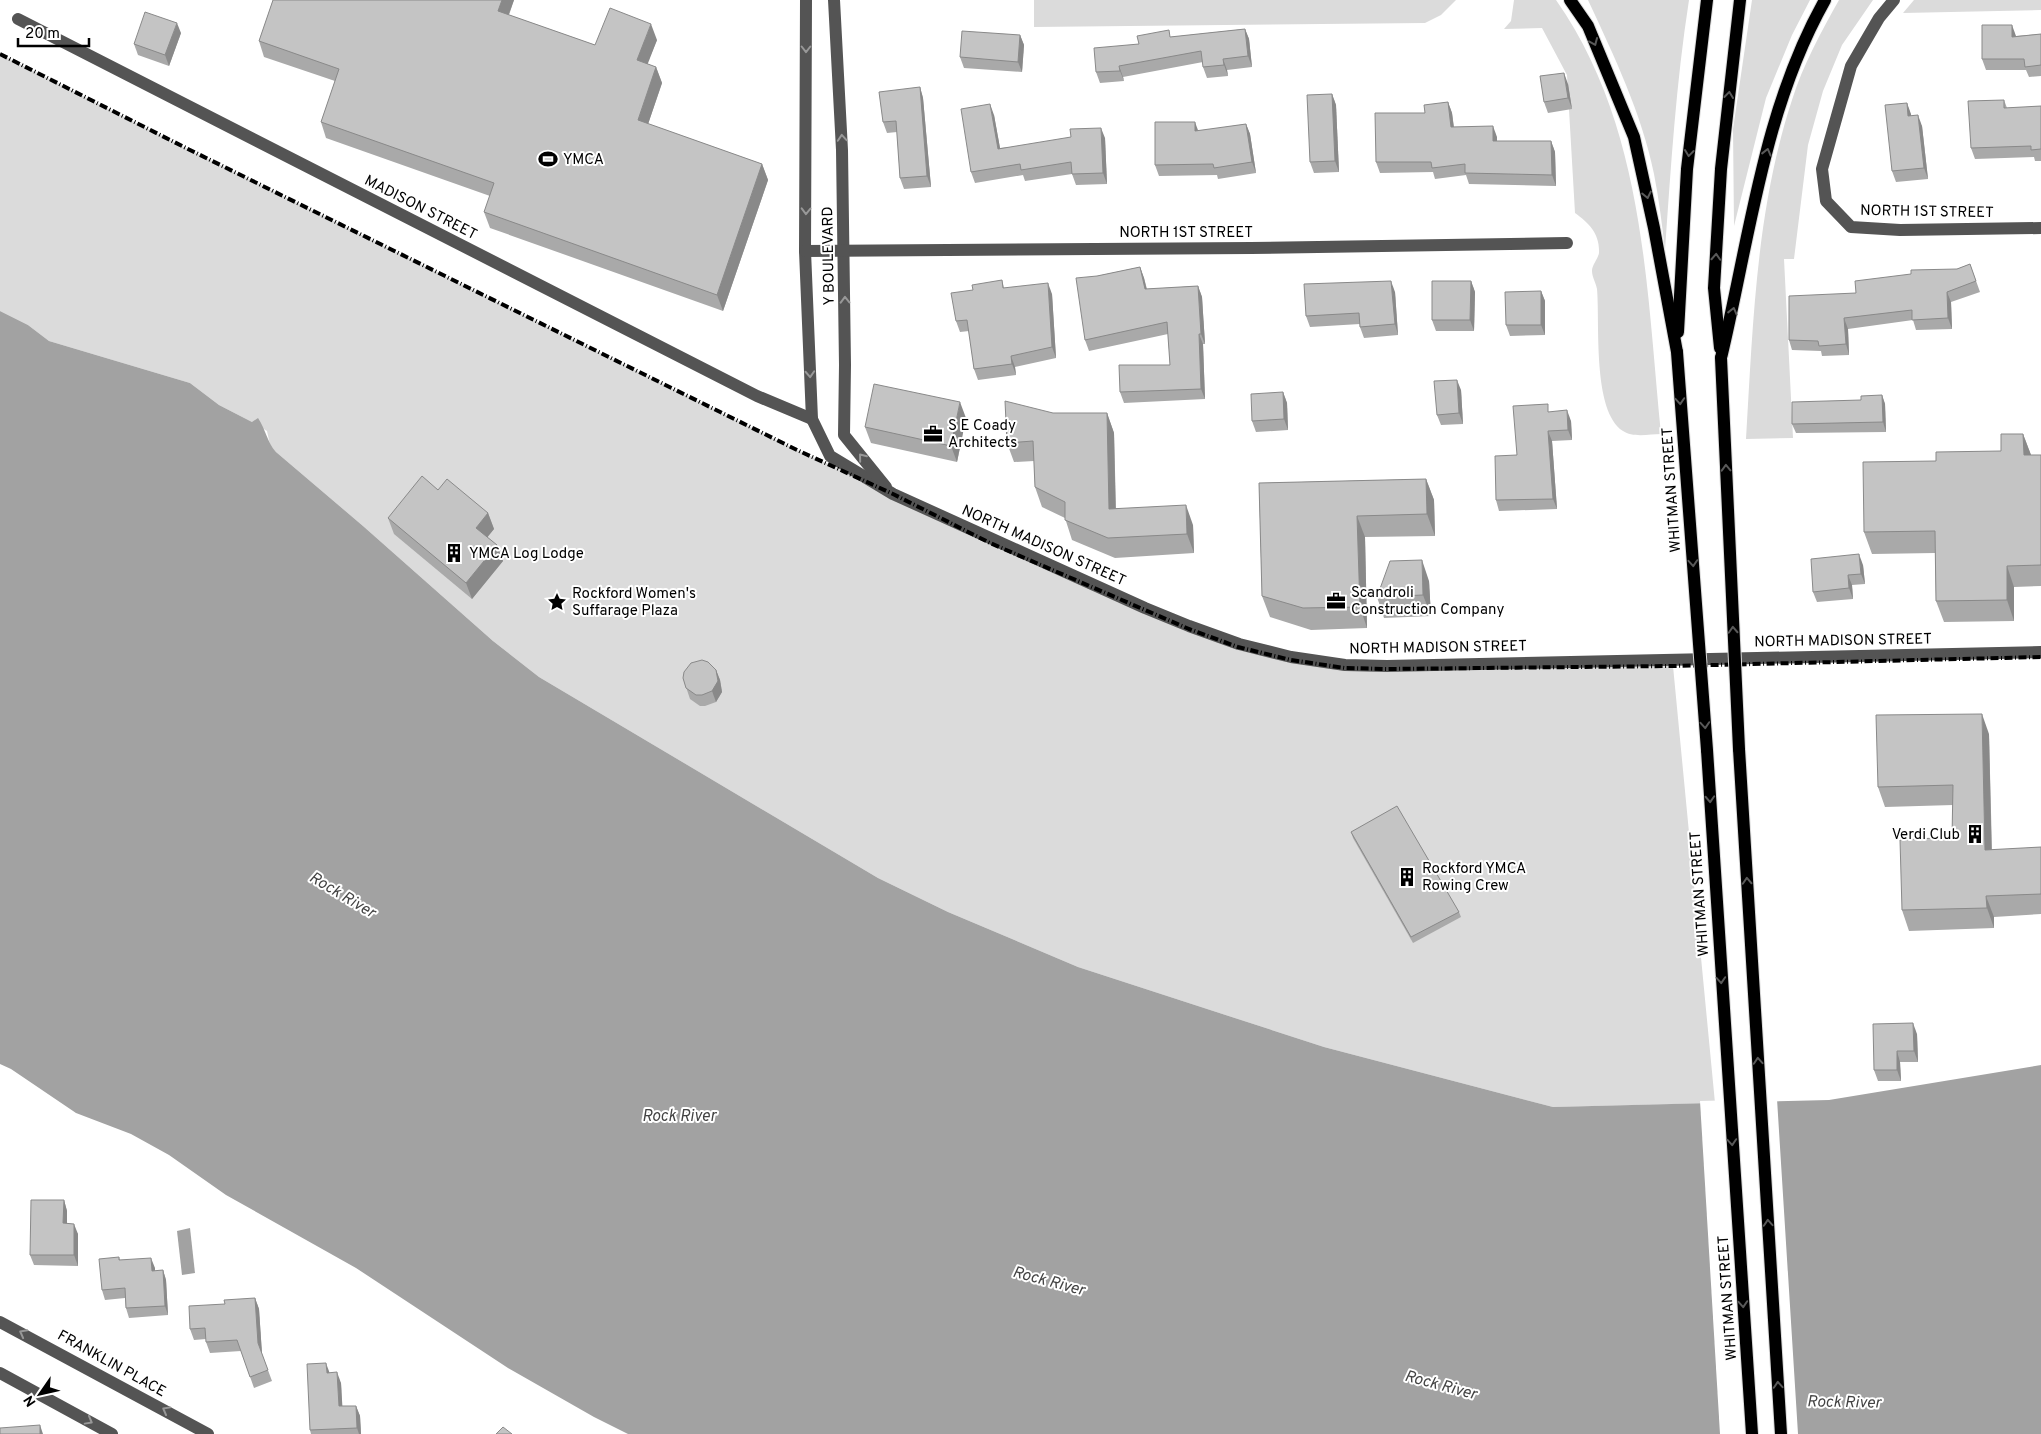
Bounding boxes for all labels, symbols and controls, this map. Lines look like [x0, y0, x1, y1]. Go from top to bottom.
scale bar [18, 15, 89, 47]
text: 20 m [25, 25, 60, 44]
one-way arrow [1588, 37, 1599, 46]
one-way arrow [801, 45, 811, 53]
one-way arrow [1723, 91, 1734, 99]
one-way arrow [836, 134, 847, 142]
one-way arrow [1761, 147, 1772, 156]
sports icon: YMCA [537, 148, 559, 170]
one-way arrow [1684, 149, 1695, 157]
place label: YMCA [563, 151, 604, 170]
street label: MADISON STREET [361, 172, 480, 245]
one-way arrow [1641, 191, 1651, 200]
street label: NORTH 1ST STREET [1860, 202, 1994, 223]
street label: Y BOULEVARD [819, 206, 840, 306]
one-way arrow [801, 208, 811, 215]
street label: NORTH 1ST STREET [1119, 224, 1253, 243]
one-way arrow [1710, 253, 1721, 261]
one-way arrow [840, 296, 850, 304]
one-way arrow [1727, 307, 1737, 315]
one-way arrow [805, 370, 815, 378]
one-way arrow [1675, 397, 1686, 405]
place label: S E Coady Architects [948, 417, 1017, 453]
office icon: S E Coady Architects [922, 423, 944, 445]
street label: WHITMAN STREET [1659, 427, 1686, 553]
one-way arrow [859, 453, 868, 462]
one-way arrow [1720, 464, 1731, 472]
street label: NORTH MADISON STREET [958, 502, 1129, 591]
building icon: YMCA Log Lodge [443, 542, 465, 564]
place label: YMCA Log Lodge [469, 545, 584, 564]
one-way arrow [1687, 559, 1698, 567]
place label: Scandroli Construction Company [1351, 584, 1504, 620]
place label: Rockford Women's Suffarage Plaza [572, 585, 696, 621]
office icon: Scandroli Construction Company [1325, 590, 1347, 612]
place icon: Rockford Women's Suffarage Plaza [546, 591, 568, 613]
one-way arrow [1728, 626, 1739, 634]
street label: NORTH MADISON STREET [1754, 630, 1932, 653]
street label: NORTH MADISON STREET [1349, 637, 1527, 660]
one-way arrow [1699, 721, 1710, 729]
one-way arrow [1704, 795, 1715, 803]
building icon: Verdi Club [1964, 823, 1986, 845]
place label: Verdi Club [1892, 826, 1960, 845]
street label: WHITMAN STREET [1687, 831, 1714, 957]
place label: Rockford YMCA Rowing Crew [1422, 860, 1526, 896]
building icon: Rockford YMCA Rowing Crew [1396, 866, 1418, 888]
water label: Rock River [305, 868, 380, 924]
one-way arrow [1741, 877, 1752, 885]
one-way arrow [1715, 976, 1726, 984]
one-way arrow [1752, 1057, 1763, 1065]
water label: Rock River [642, 1107, 718, 1127]
one-way arrow [1727, 1139, 1738, 1147]
one-way arrow [1762, 1219, 1773, 1227]
street label: WHITMAN STREET [1715, 1235, 1742, 1361]
water label: Rock River [1010, 1263, 1089, 1302]
one-way arrow [1738, 1301, 1749, 1309]
street label: FRANKLIN PLACE [54, 1327, 169, 1402]
one-way arrow [19, 1329, 28, 1339]
water label: Rock River [1402, 1367, 1481, 1406]
north arrow [15, 1369, 65, 1419]
one-way arrow [1773, 1381, 1784, 1389]
text: N [21, 1392, 40, 1409]
water label: Rock River [1807, 1392, 1883, 1414]
one-way arrow [162, 1407, 171, 1417]
one-way arrow [84, 1415, 93, 1425]

